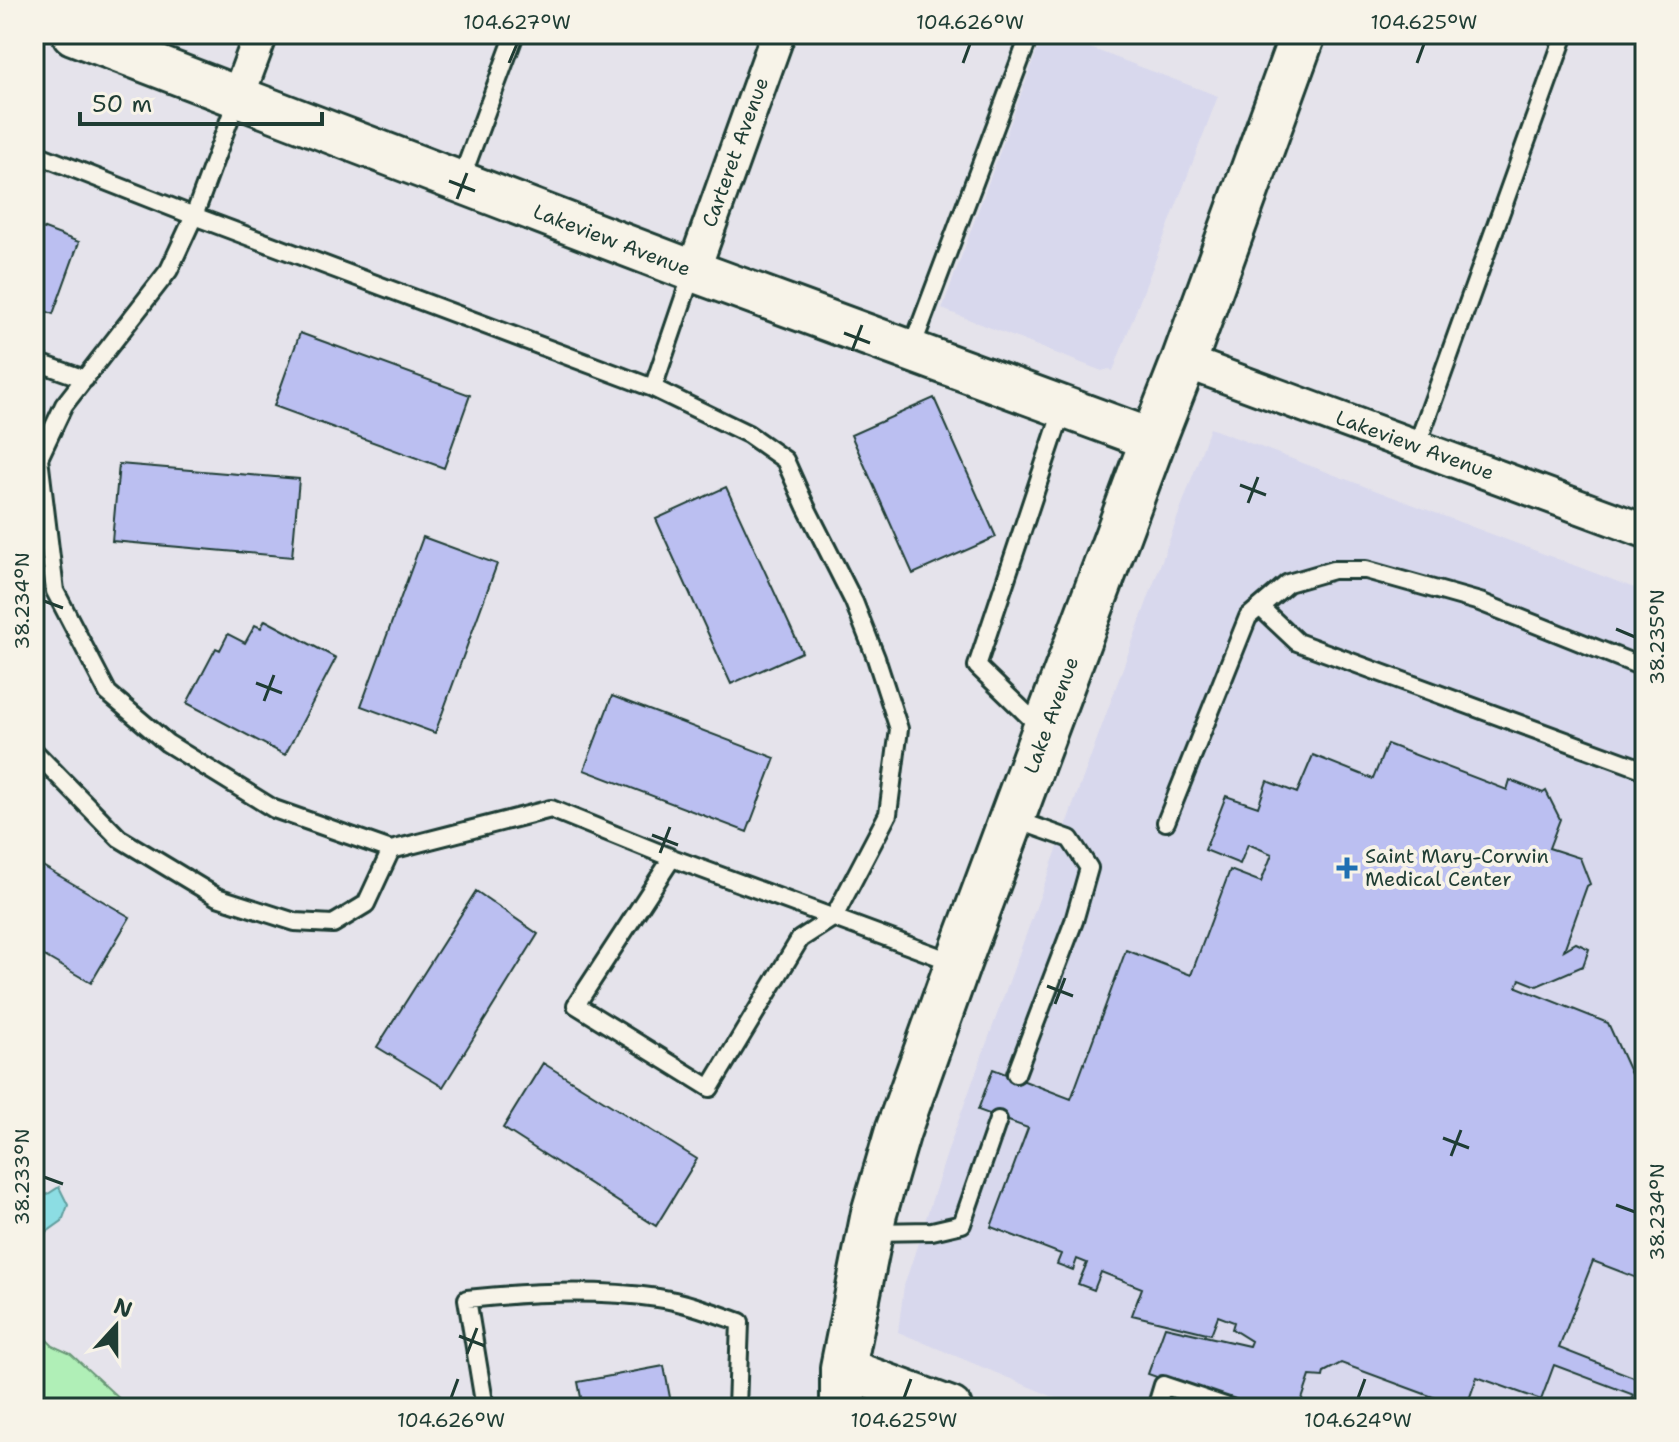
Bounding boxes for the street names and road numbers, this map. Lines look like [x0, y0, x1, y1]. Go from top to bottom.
street label: Carteret Avenue [696, 74, 774, 230]
street label: Lakeview Avenue [530, 198, 694, 282]
street label: Lakeview Avenue [1332, 404, 1498, 486]
street label: Lake Avenue [1018, 653, 1084, 777]

